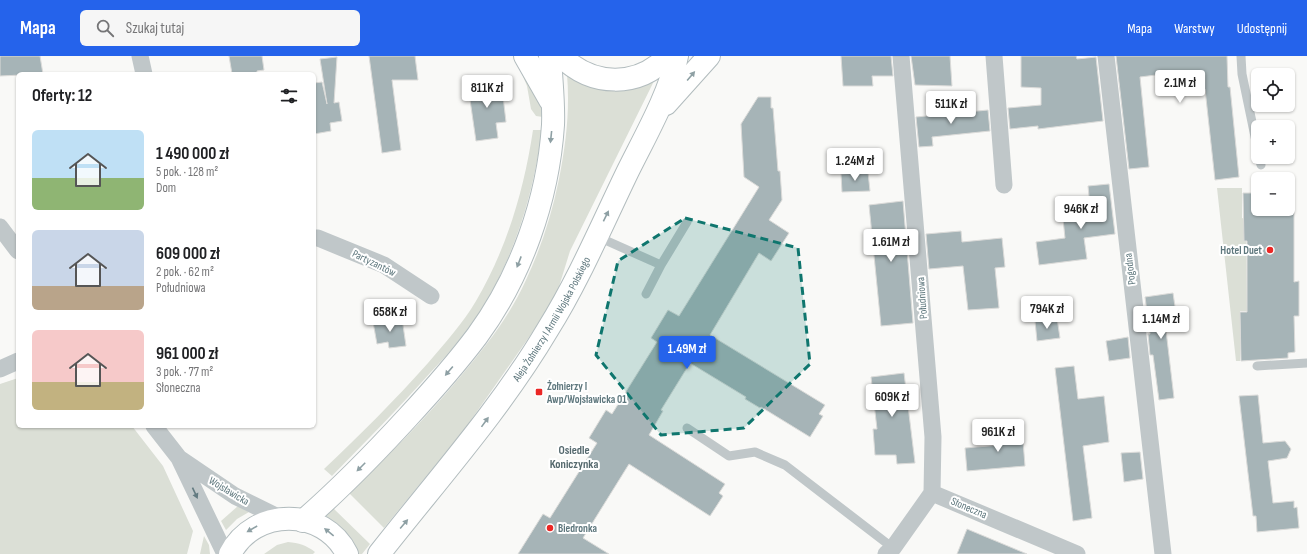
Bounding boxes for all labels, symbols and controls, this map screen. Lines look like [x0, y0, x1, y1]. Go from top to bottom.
search box [80, 10, 360, 46]
text: Mapa [20, 17, 56, 40]
icon: search [94, 17, 116, 39]
text: Szukaj tutaj [126, 19, 184, 38]
text: Mapa [1127, 20, 1152, 37]
text: Warstwy [1174, 20, 1215, 37]
text: Udostępnij [1237, 20, 1287, 37]
map controls [1251, 68, 1295, 216]
button: locate [1251, 68, 1295, 112]
pin: 2.1M zł [1143, 70, 1217, 104]
one-way arrow [686, 71, 695, 80]
pin: 811K zł [450, 75, 524, 109]
text: 2.1M zł [1164, 75, 1196, 91]
text: 811K zł [471, 80, 503, 96]
icon: filters [278, 85, 300, 107]
text: Oferty: 12 [32, 86, 92, 106]
pin: 511K zł [914, 91, 988, 125]
text: 511K zł [935, 96, 967, 112]
button: + [1251, 120, 1295, 164]
one-way arrow [548, 131, 555, 143]
text: 1 490 000 zł [156, 144, 229, 164]
icon: home [64, 146, 112, 194]
pin: 1.24M zł [814, 148, 896, 182]
text: 1.24M zł [836, 153, 874, 169]
text: 5 pok. · 128 m² [156, 164, 218, 180]
button: − [1251, 172, 1295, 216]
text: Dom [156, 180, 176, 196]
pin: 946K zł [1044, 196, 1118, 230]
text: 946K zł [1064, 201, 1098, 217]
one-way arrow [603, 210, 609, 221]
pin: 1.61M zł [850, 229, 932, 263]
text: 1.61M zł [872, 234, 910, 250]
text: 609 000 zł [156, 244, 220, 264]
place label: Hotel Duet [1220, 244, 1262, 257]
marker: Hotel Duet [1265, 245, 1275, 255]
icon: home [64, 246, 112, 294]
street label: Partyzantów [350, 247, 398, 279]
street label: Pogodna [1122, 253, 1138, 285]
street label: Aleja Żołnierzy I Armii Wojska Polskiego [509, 254, 593, 385]
one-way arrow [516, 257, 522, 269]
text: 2 pok. · 62 m² [156, 264, 214, 280]
street label: Południowa [914, 277, 930, 319]
text: Południowa [156, 280, 206, 296]
pin: 794K zł [1010, 296, 1084, 330]
pin: 658K zł [353, 299, 427, 333]
text: 794K zł [1030, 301, 1064, 317]
text: 658K zł [373, 304, 407, 320]
pin: 1.14M zł [1120, 306, 1202, 340]
text: 1.14M zł [1142, 311, 1180, 327]
pin: 1.49M zł [646, 336, 728, 370]
text: 1.49M zł [668, 341, 706, 357]
text: 961 000 zł [156, 344, 218, 364]
icon: home [64, 346, 112, 394]
text: 3 pok. · 77 m² [156, 364, 213, 380]
one-way arrow [444, 365, 453, 376]
text: Słoneczna [156, 380, 201, 396]
place label: Żołnierzy I Awp/Wojsławicka 01 [546, 380, 627, 406]
pin: 609K zł [855, 384, 929, 418]
marker: Żołnierzy I Awp/Wojsławicka 01 [534, 387, 544, 397]
text: 609K zł [875, 389, 909, 405]
one-way arrow [481, 417, 489, 428]
pin: 961K zł [961, 419, 1035, 453]
text: 961K zł [981, 424, 1015, 440]
district label: Osiedle Koniczynka [550, 443, 598, 472]
one-way arrow [356, 462, 366, 472]
street label: Wojsławicka [206, 474, 252, 508]
one-way arrow [192, 487, 198, 499]
street label: Słoneczna [949, 495, 989, 521]
one-way arrow [399, 519, 408, 529]
place label: Biedronka [558, 522, 598, 535]
marker: Biedronka [545, 523, 555, 533]
one-way arrow [246, 526, 258, 532]
one-way arrow [324, 527, 335, 536]

